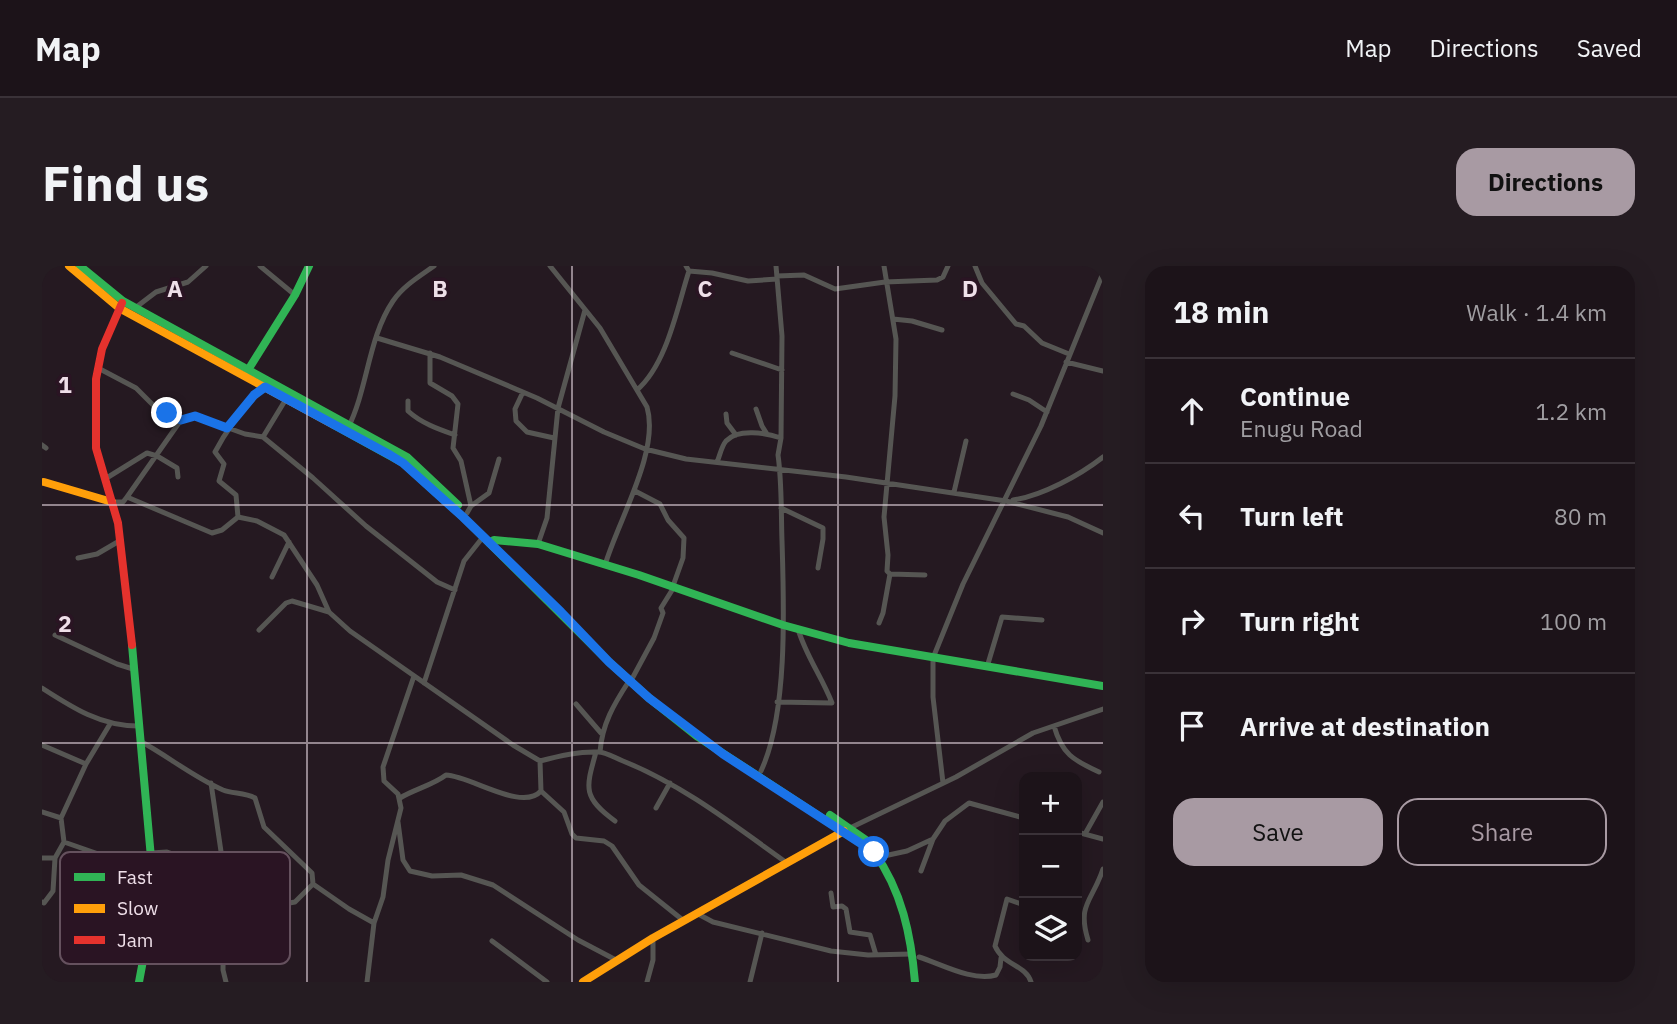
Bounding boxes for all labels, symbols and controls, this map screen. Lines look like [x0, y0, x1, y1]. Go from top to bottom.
text: Map [35, 27, 101, 70]
text: Map [1345, 32, 1391, 64]
text: Directions [1429, 32, 1539, 64]
text: Saved [1577, 32, 1642, 64]
button: Directions [1456, 148, 1635, 216]
text: Find us [42, 151, 209, 214]
text: A [167, 273, 183, 303]
text: B [432, 273, 448, 303]
text: C [698, 273, 713, 303]
text: D [962, 273, 978, 303]
text: 18 min [1173, 292, 1269, 331]
text: Walk · 1.4 km [1466, 297, 1607, 327]
text: 1 [58, 369, 72, 399]
text: Continue [1240, 379, 1350, 413]
icon: ahead [1173, 392, 1211, 430]
text: 1.2 km [1536, 396, 1607, 426]
route end [151, 397, 182, 428]
text: Enugu Road [1240, 413, 1363, 443]
icon: left [1173, 497, 1211, 535]
text: Turn left [1240, 499, 1343, 533]
text: 80 m [1554, 501, 1607, 531]
icon: right [1173, 602, 1211, 640]
text: Turn right [1240, 604, 1359, 638]
text: 100 m [1540, 606, 1607, 636]
text: 2 [58, 608, 72, 638]
icon: arrive [1173, 707, 1211, 745]
text: Arrive at destination [1240, 709, 1490, 743]
map controls [1019, 772, 1082, 961]
button: + [1019, 772, 1082, 835]
button: Save [1173, 798, 1383, 866]
button: Share [1397, 798, 1607, 866]
button: − [1019, 835, 1082, 898]
route start [858, 836, 889, 867]
legend [60, 852, 290, 964]
text: Fast [117, 865, 153, 889]
text: Slow [117, 896, 158, 920]
button: layers [1019, 898, 1082, 961]
text: Jam [117, 928, 153, 952]

